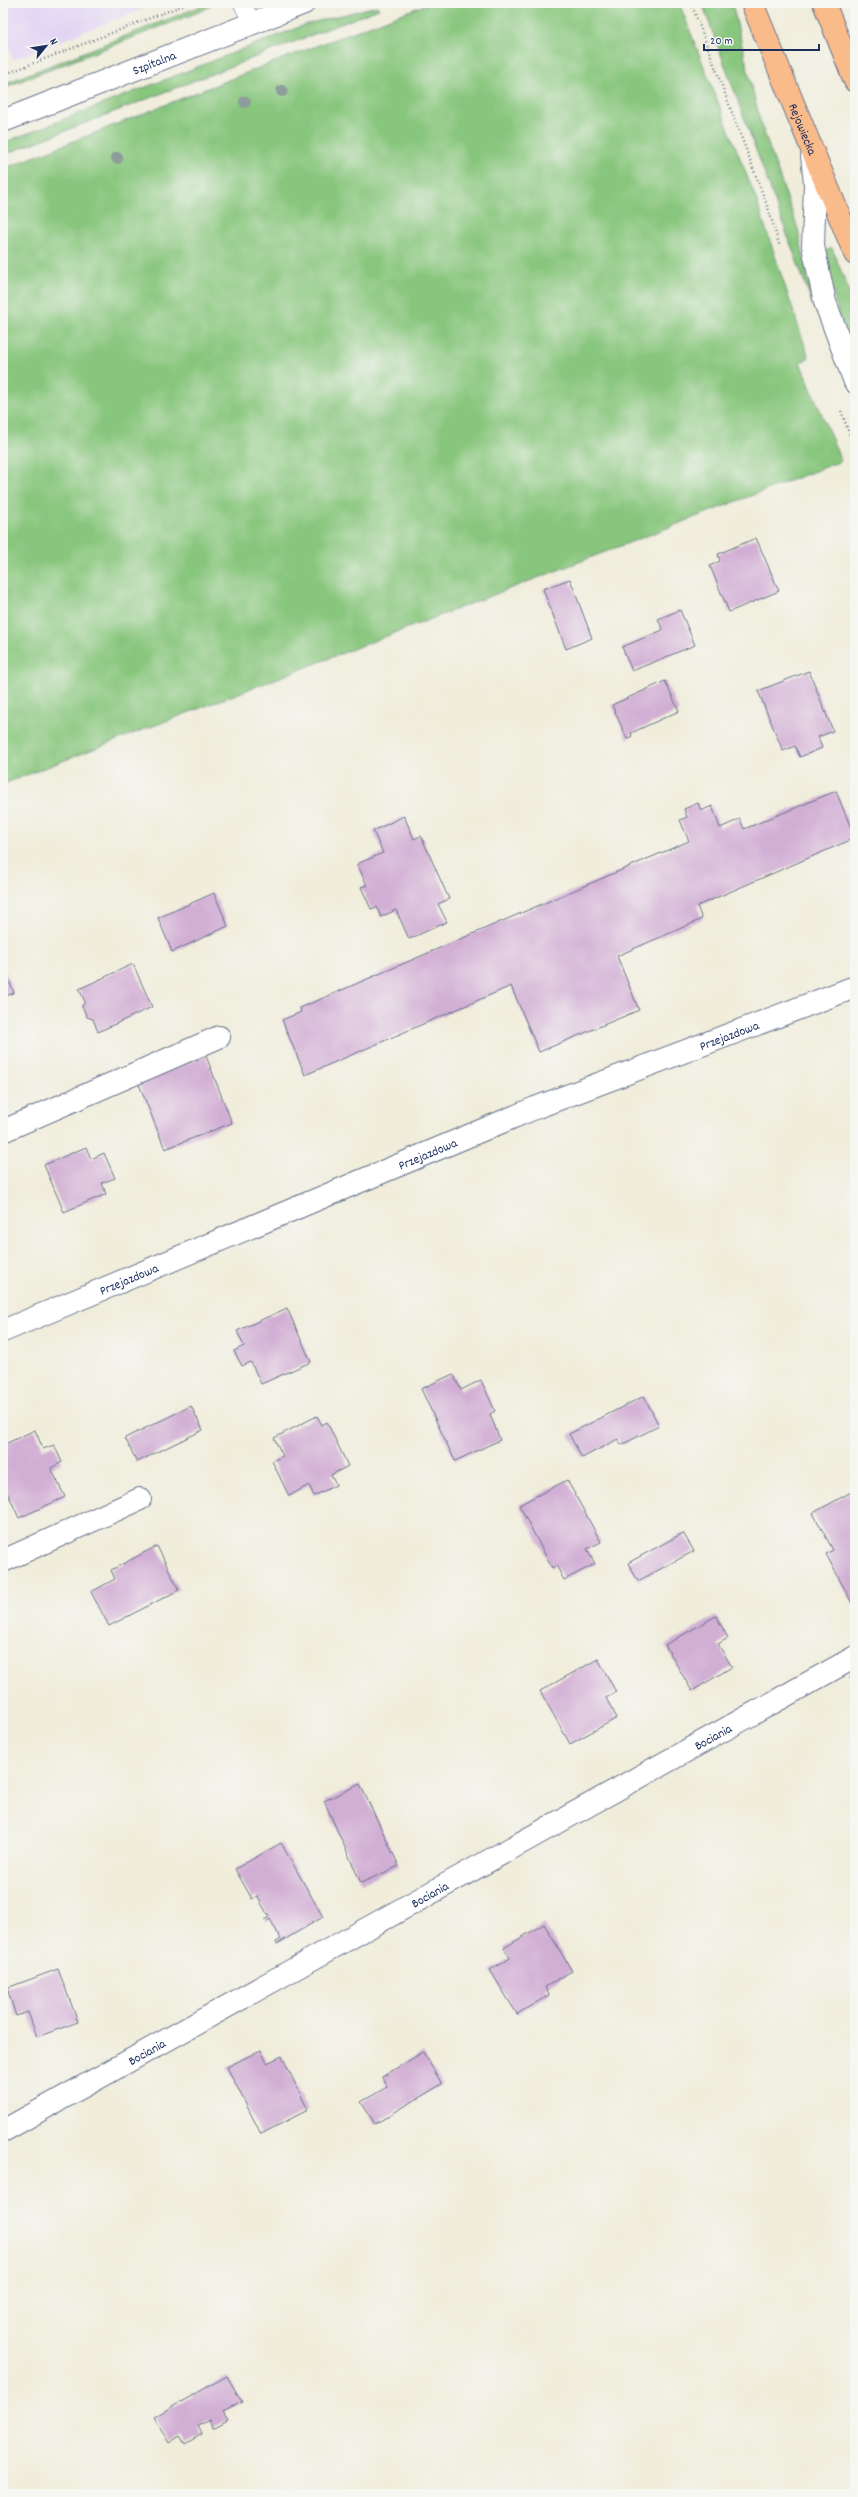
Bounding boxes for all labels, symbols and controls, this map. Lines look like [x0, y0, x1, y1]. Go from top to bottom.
north arrow [26, 26, 66, 66]
scale bar [704, 26, 819, 52]
text: 20 m [710, 33, 733, 50]
text: N [45, 36, 61, 49]
street label: Szpitalna [130, 47, 180, 81]
street label: Rejowiecka [782, 101, 821, 159]
street label: Przejazdowa [697, 1017, 763, 1057]
street label: Przejazdowa [396, 1134, 461, 1176]
street label: Przejazdowa [97, 1260, 163, 1302]
street label: Bociania [692, 1720, 737, 1756]
street label: Bociania [408, 1877, 454, 1914]
street label: Bociania [125, 2035, 170, 2072]

